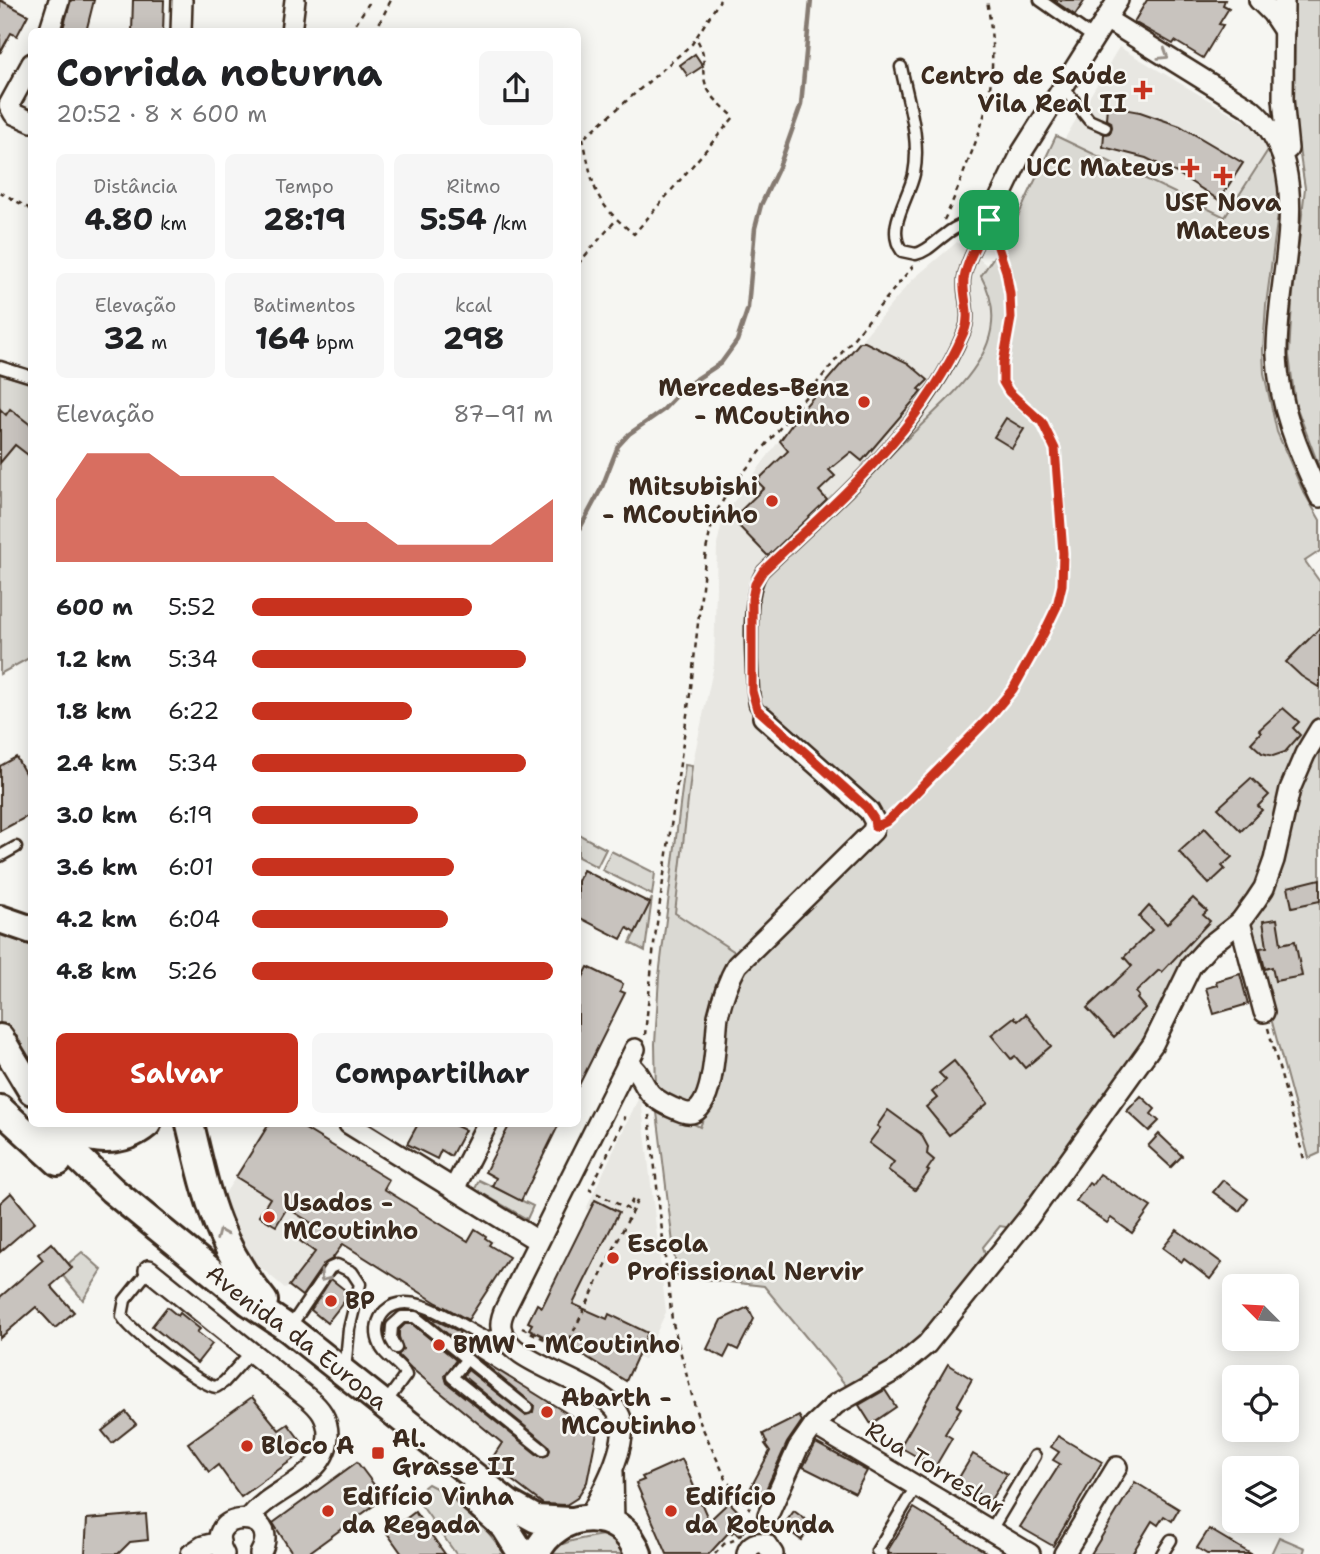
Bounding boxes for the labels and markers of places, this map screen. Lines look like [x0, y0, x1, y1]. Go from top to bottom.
place label: Centro de Saúde Vila Real II [921, 60, 1127, 120]
marker: Centro de Saúde Vila Real II [1133, 80, 1153, 100]
place label: UCC Mateus [1026, 152, 1174, 184]
marker: UCC Mateus [1180, 158, 1200, 178]
marker: USF Nova Mateus [1213, 166, 1233, 186]
place label: USF Nova Mateus [1165, 187, 1282, 247]
pin [959, 190, 1019, 250]
place label: Mercedes-Benz - MCoutinho [658, 372, 850, 432]
marker: Mercedes-Benz - MCoutinho [856, 394, 872, 410]
place label: Mitsubishi - MCoutinho [602, 471, 758, 531]
marker: Mitsubishi - MCoutinho [764, 493, 780, 509]
place label: Usados - MCoutinho [283, 1187, 418, 1247]
marker: Usados - MCoutinho [261, 1209, 277, 1225]
place label: Escola Profissional Nervir [627, 1228, 864, 1288]
marker: Escola Profissional Nervir [605, 1250, 621, 1266]
place label: BP [345, 1285, 375, 1317]
marker: BP [323, 1293, 339, 1309]
place label: BMW - MCoutinho [453, 1329, 680, 1361]
marker: BMW - MCoutinho [431, 1337, 447, 1353]
place label: Abarth - MCoutinho [561, 1382, 696, 1442]
marker: Abarth - MCoutinho [539, 1404, 555, 1420]
place label: Al. Grasse II [392, 1423, 515, 1483]
place label: Bloco A [261, 1430, 354, 1462]
marker: Bloco A [239, 1438, 255, 1454]
marker: Al. Grasse II [370, 1445, 386, 1461]
place label: Edifício Vinha da Regada [342, 1481, 514, 1541]
place label: Edifício da Rotunda [685, 1481, 835, 1541]
marker: Edifício Vinha da Regada [320, 1503, 336, 1519]
marker: Edifício da Rotunda [663, 1503, 679, 1519]

